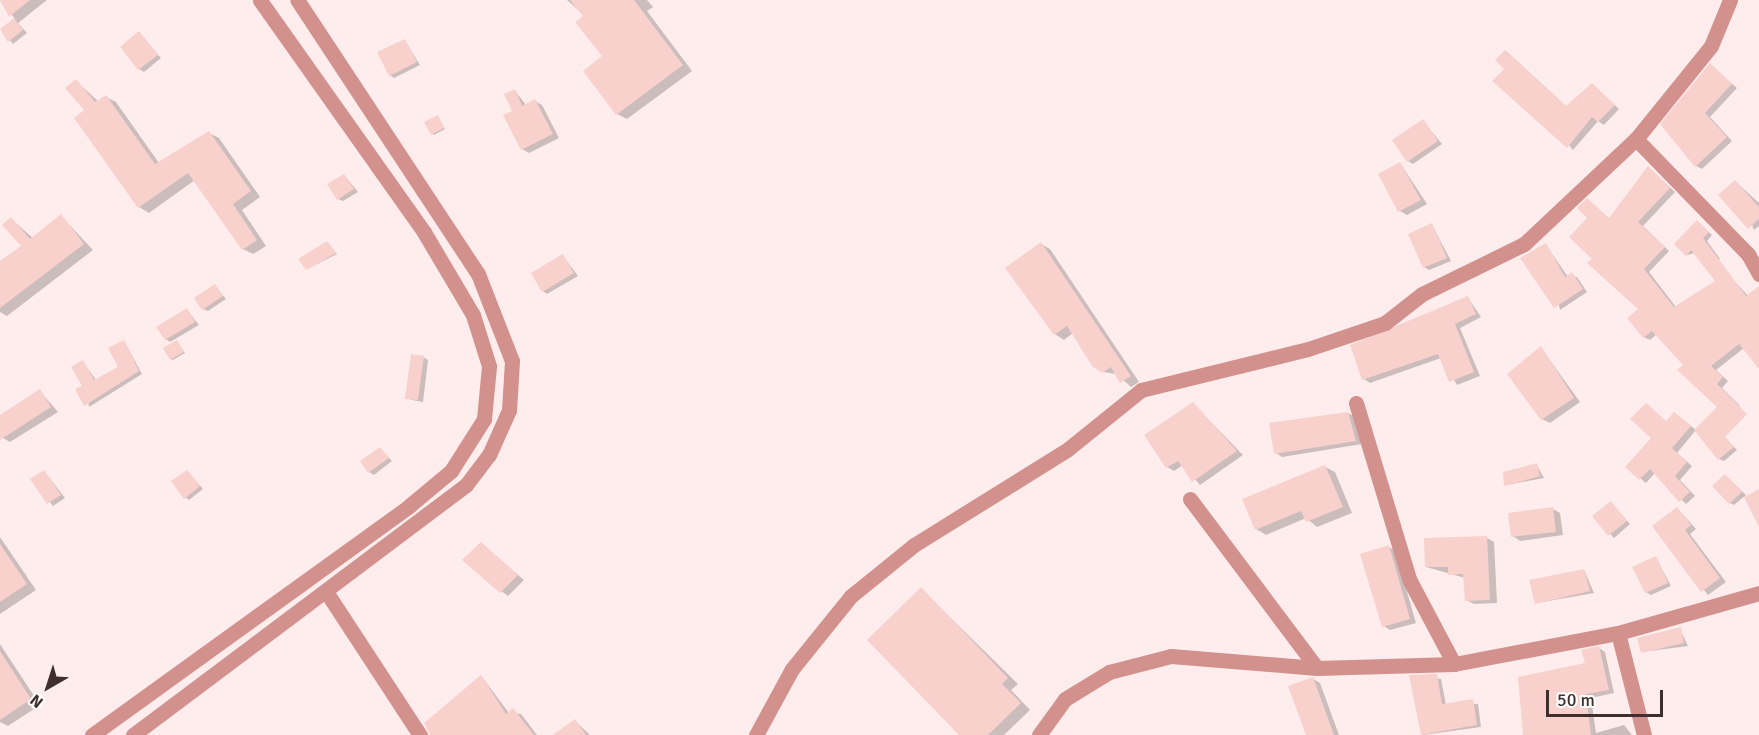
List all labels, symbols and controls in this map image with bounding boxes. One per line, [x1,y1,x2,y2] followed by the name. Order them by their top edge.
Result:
[18,657,78,717] north arrow
[1549,678,1666,716] scale bar
[1557,689,1595,711] text: 50 m
[26,690,47,712] text: N

